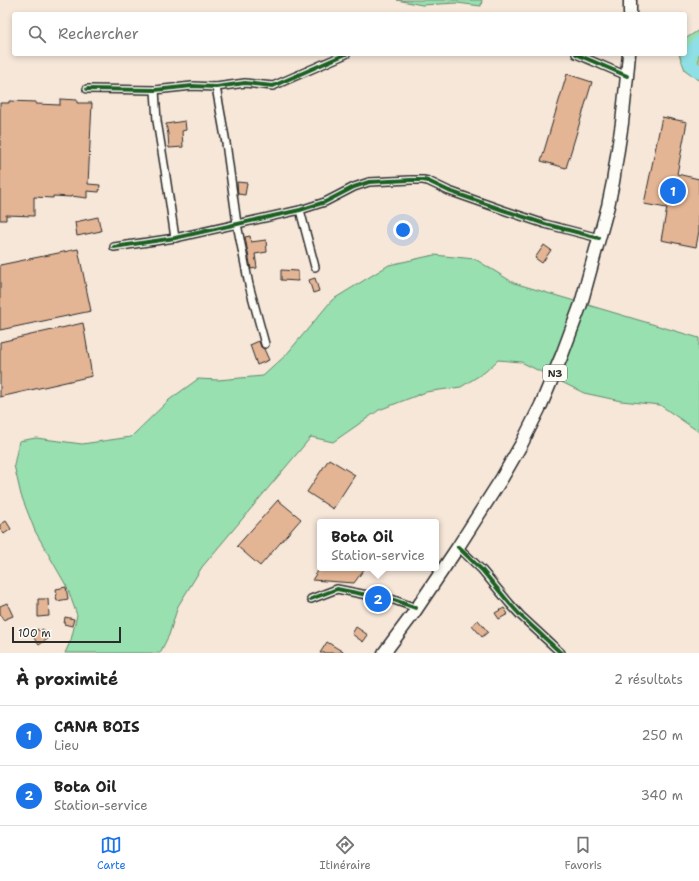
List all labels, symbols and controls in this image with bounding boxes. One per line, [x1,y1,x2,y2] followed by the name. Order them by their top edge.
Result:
[12,12,687,56] search box
[26,23,48,45] icon: search
[58,24,139,44] text: Rechercher
[660,176,686,206] pin: 1
[393,220,413,240] your location
[543,365,567,381] road number: N3
[317,519,439,571] popup
[331,527,394,547] text: Bota Oil
[331,547,425,564] text: Station-service
[365,584,391,614] pin: 2
[12,625,121,644] scale bar
[18,626,51,641] text: 100 m
[16,668,118,690] text: À proximité
[614,671,683,688] text: 2 résultats
[54,717,140,737] text: CANA BOIS
[26,727,32,744] text: 1
[642,727,683,744] text: 250 m
[54,737,79,754] text: Lieu
[54,777,116,797] text: Bota Oil
[24,787,34,804] text: 2
[641,787,683,804] text: 340 m
[54,797,148,814] text: Station-service
[97,834,126,873] tab: Carte
[320,834,371,873] tab: Itinéraire
[565,834,602,873] tab: Favoris

